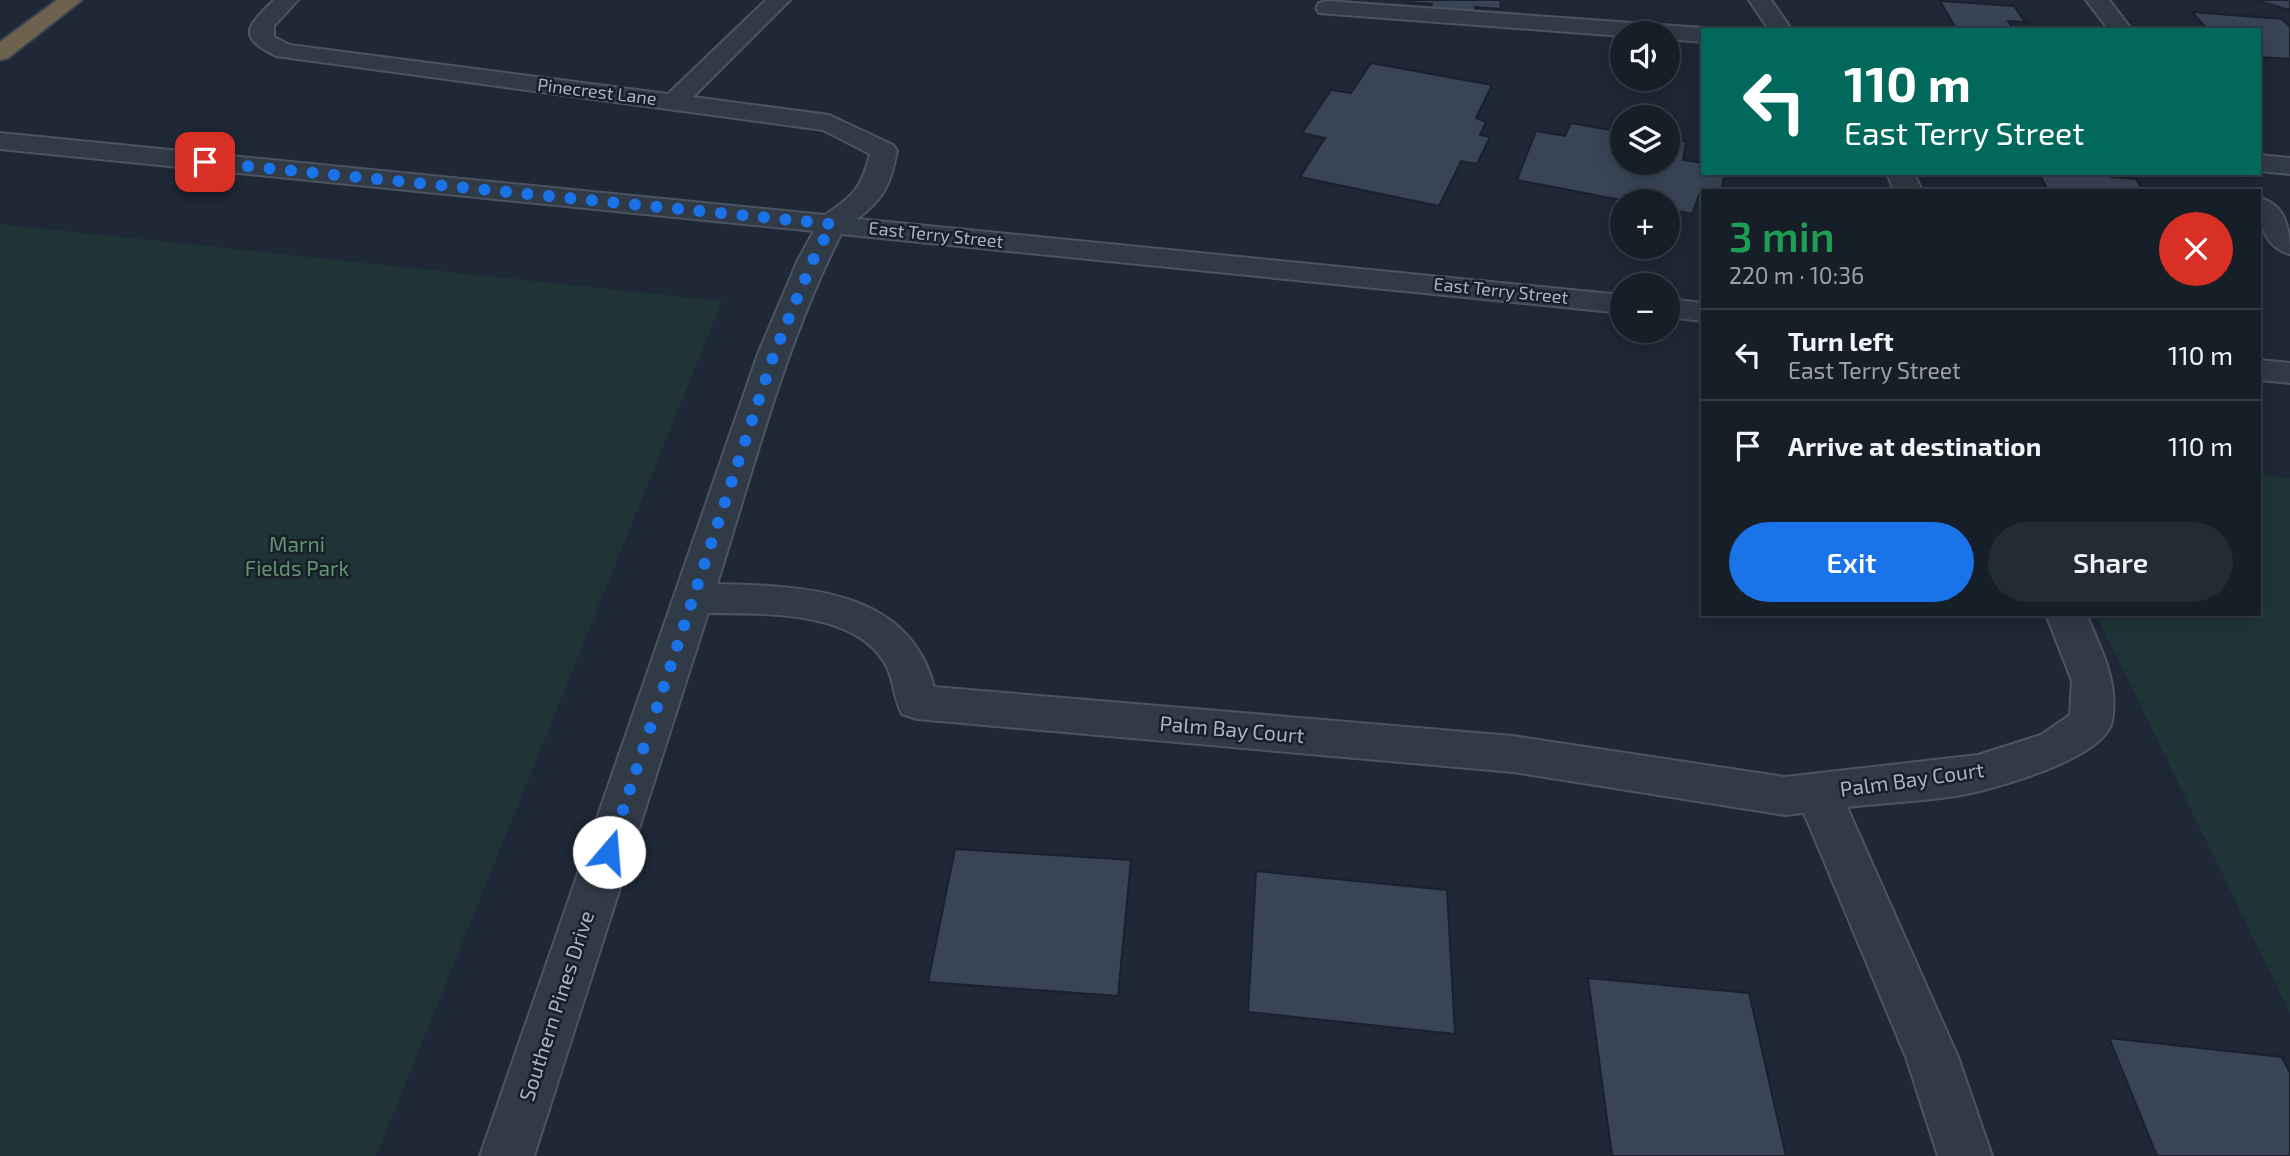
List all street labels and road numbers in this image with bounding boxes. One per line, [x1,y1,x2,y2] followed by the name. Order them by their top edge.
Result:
[536,73,658,109] street label: Pinecrest Lane
[868,216,1005,252] street label: East Terry Street
[1433,272,1570,308] street label: East Terry Street
[1159,710,1306,747] street label: Palm Bay Court
[1838,756,1985,801] street label: Palm Bay Court
[513,907,598,1104] street label: Southern Pines Drive

